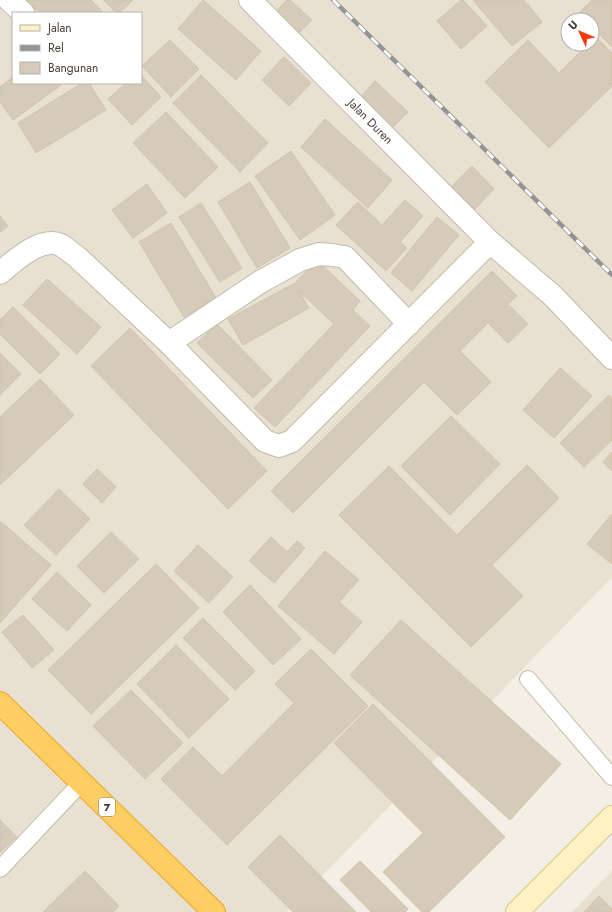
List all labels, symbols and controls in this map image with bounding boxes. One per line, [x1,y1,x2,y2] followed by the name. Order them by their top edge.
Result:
[12,12,142,84] legend
[560,12,600,52] north arrow
[564,17,581,33] text: U
[46,19,71,37] text: Jalan
[48,39,64,57] text: Rel
[48,59,98,77] text: Bangunan
[342,93,397,148] street label: Jalan Duren
[99,798,115,816] road number: 7

